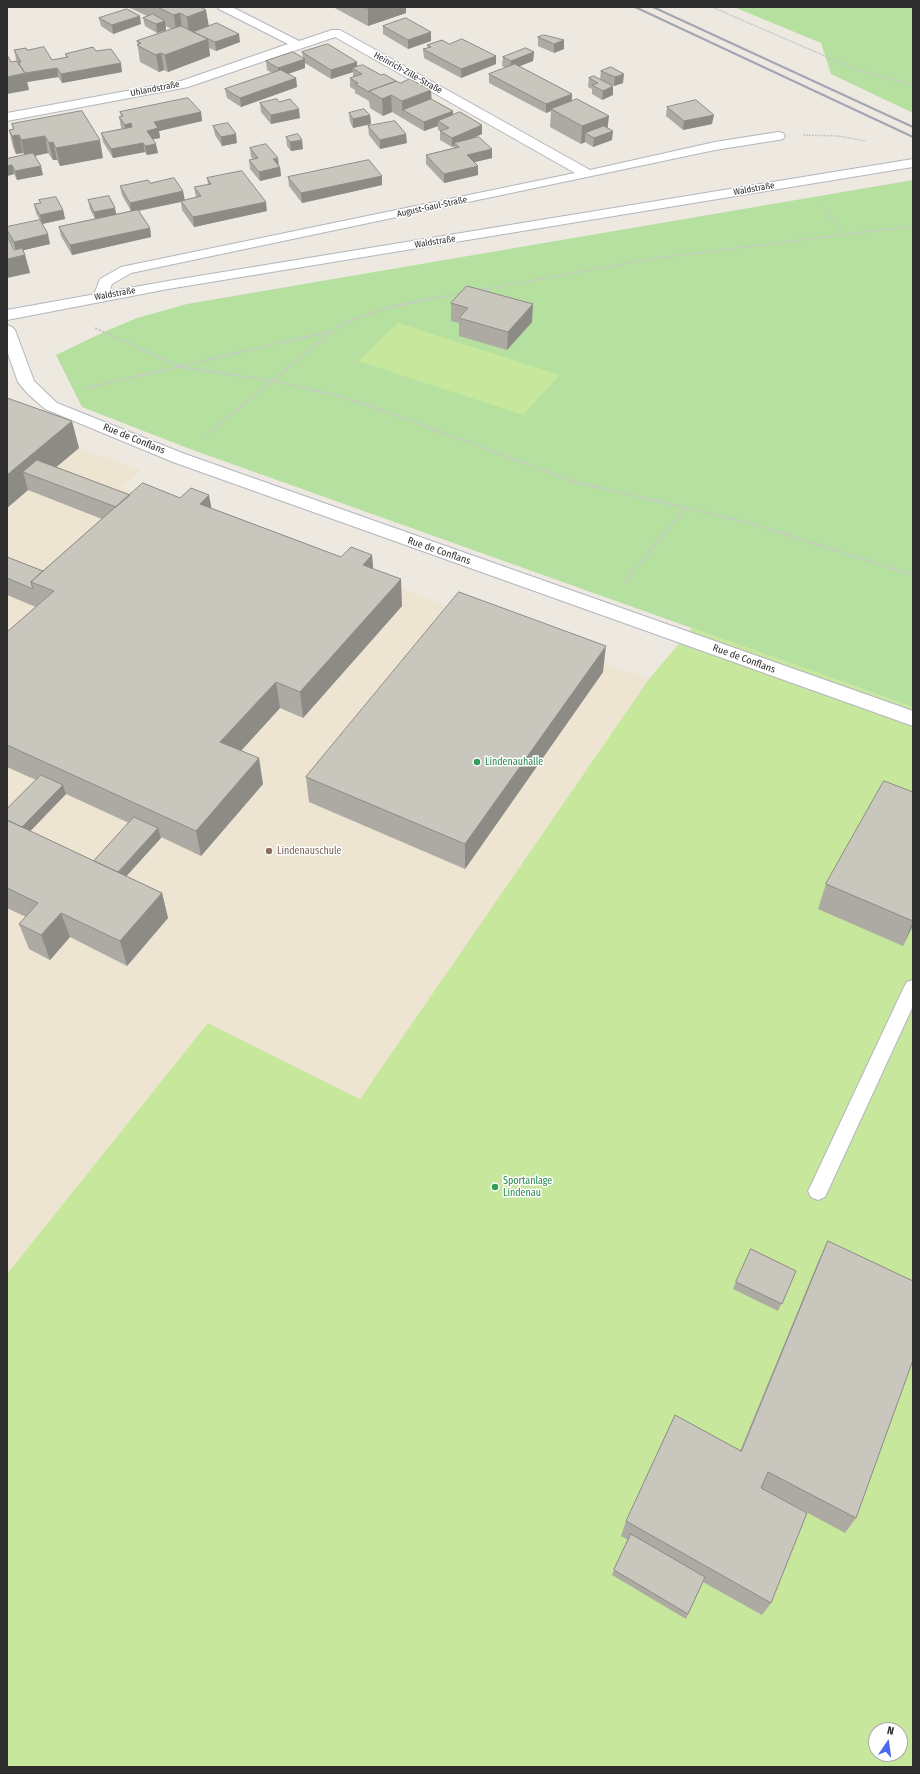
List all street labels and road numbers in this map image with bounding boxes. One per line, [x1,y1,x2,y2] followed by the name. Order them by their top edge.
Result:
[372,50,444,96] street label: Heinrich-Zille-Straße
[130,79,180,99] street label: Uhlandstraße
[733,180,775,198] street label: Waldstraße
[396,194,468,220] street label: August-Gaul-Straße
[414,233,456,251] street label: Waldstraße
[94,285,136,303] street label: Waldstraße
[101,421,167,457] street label: Rue de Conflans
[406,535,472,567] street label: Rue de Conflans
[711,642,777,676] street label: Rue de Conflans

